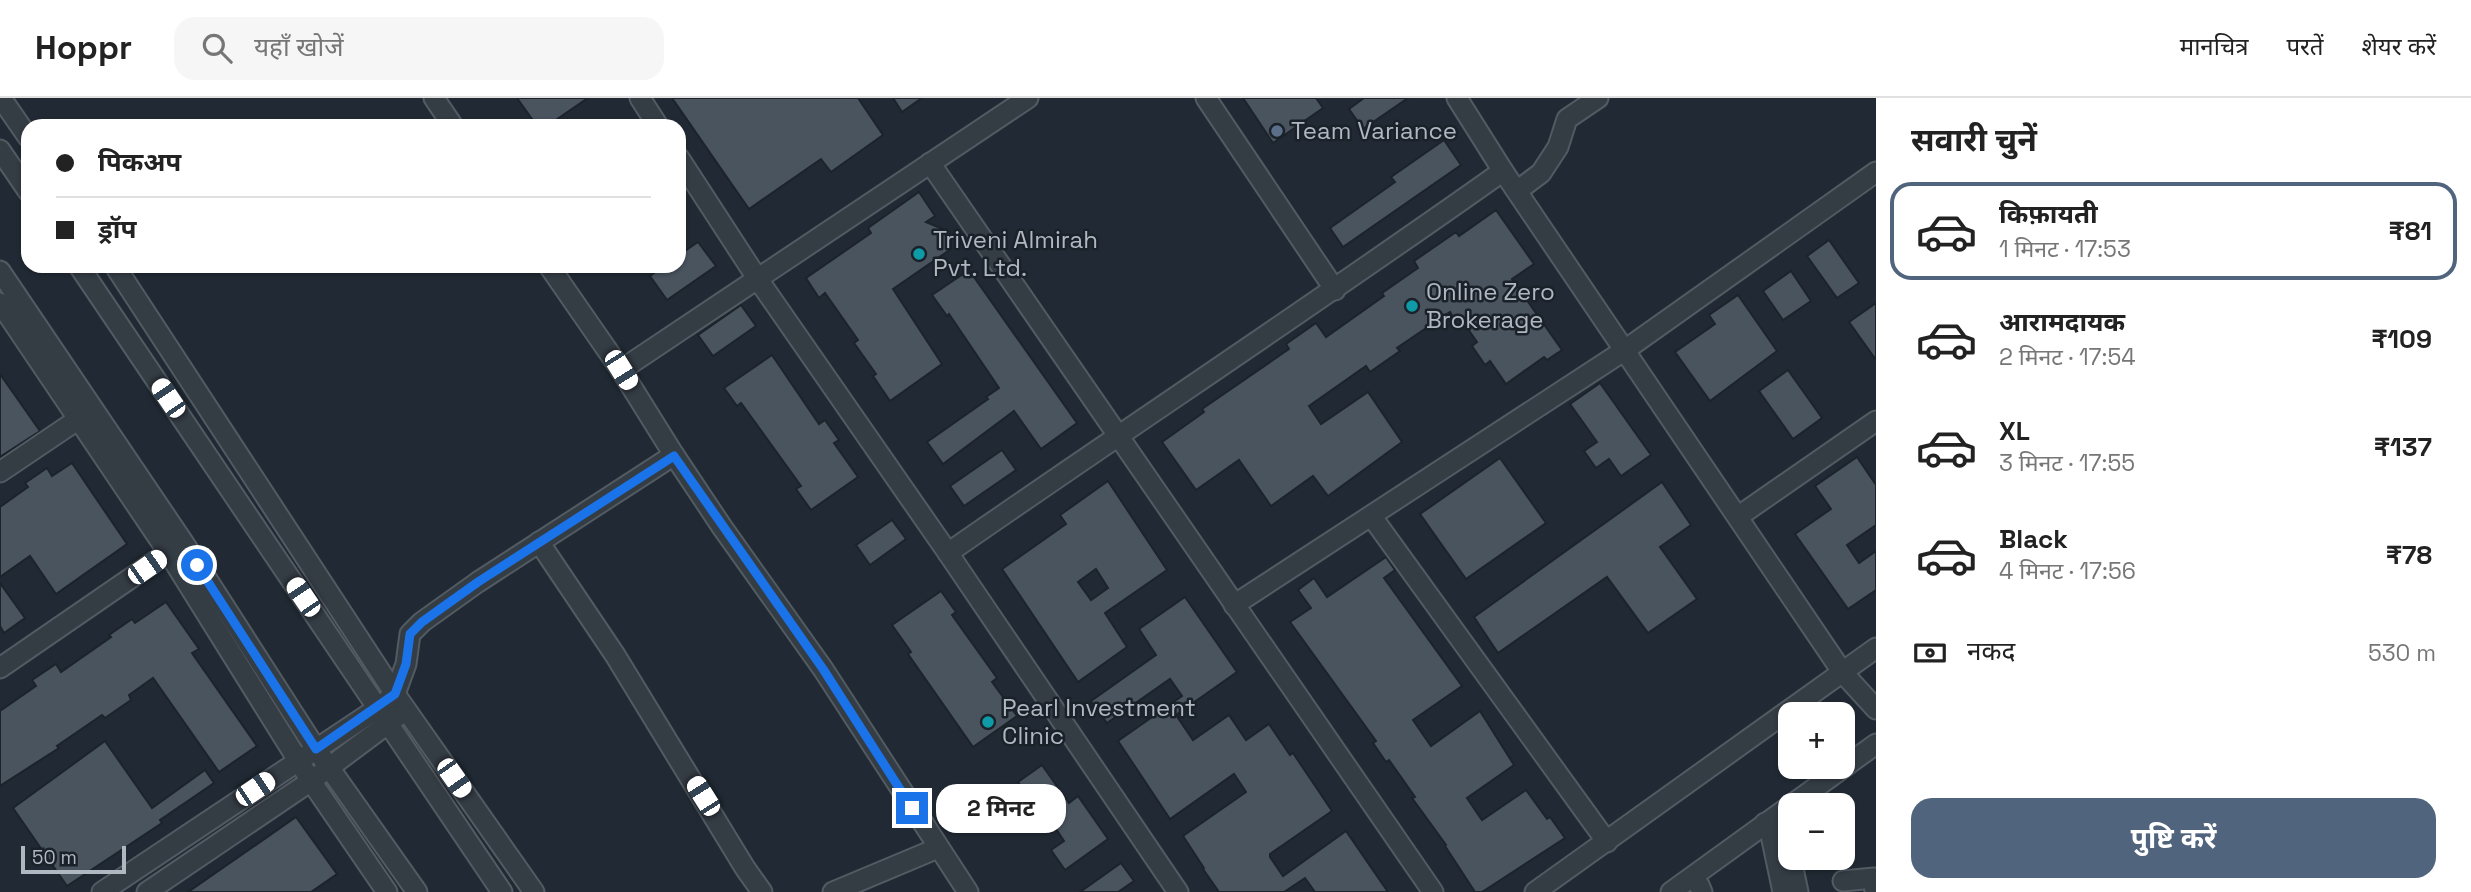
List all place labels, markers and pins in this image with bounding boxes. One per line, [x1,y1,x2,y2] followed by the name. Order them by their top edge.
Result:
[1291,115,1457,146] place label: Team Variance
[1269,123,1285,139] marker: Team Variance
[933,224,1098,283] place label: Triveni Almirah Pvt. Ltd.
[911,246,927,262] marker: Triveni Almirah Pvt. Ltd.
[1426,276,1555,335] place label: Online Zero Brokerage
[1404,298,1420,314] marker: Online Zero Brokerage
[1002,692,1196,751] place label: Pearl Investment Clinic
[980,714,996,730] marker: Pearl Investment Clinic

